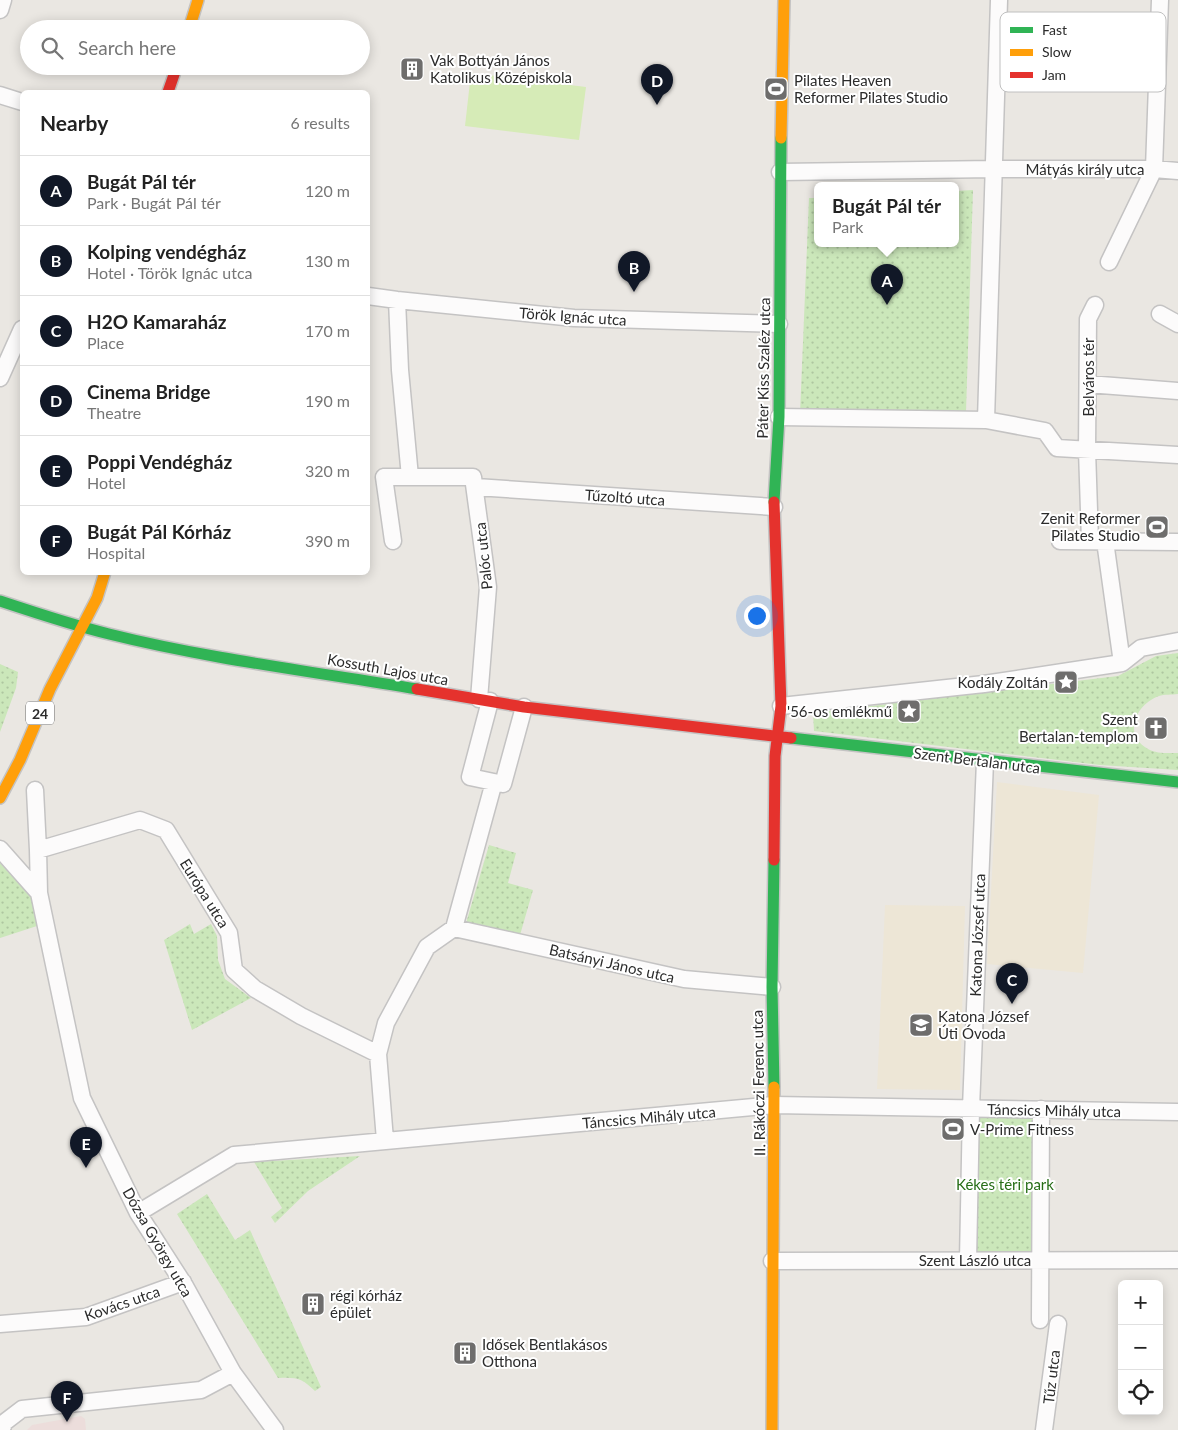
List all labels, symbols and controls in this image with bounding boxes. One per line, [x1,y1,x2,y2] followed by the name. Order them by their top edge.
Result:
[1000,12,1166,92] legend
[20,20,370,75] search box
[1042,21,1067,38] text: Fast
[38,34,66,62] icon: search
[78,36,176,59] text: Search here
[1042,43,1072,60] text: Slow
[430,51,572,86] place label: Vak Bottyán János Katolikus Középiskola
[399,56,425,82] building icon: Vak Bottyán János Katolikus Középiskola
[641,64,673,105] pin: D
[1042,66,1066,83] text: Jam
[794,71,948,106] place label: Pilates Heaven Reformer Pilates Studio
[763,76,789,102] sports icon: Pilates Heaven Reformer Pilates Studio
[40,110,108,135] text: Nearby
[290,113,350,132] text: 6 results
[1026,160,1144,178] street label: Mátyás király utca
[87,170,196,193] text: Bugát Pál tér
[50,181,62,200] text: A
[305,181,350,200] text: 120 m
[814,182,959,247] popup
[87,193,221,212] text: Park · Bugát Pál tér
[832,194,941,217] text: Bugát Pál tér
[832,217,863,236] text: Park
[87,240,246,263] text: Kolping vendégház
[51,251,61,270] text: B
[305,251,350,270] text: 130 m
[618,251,650,292] pin: B
[87,263,253,282] text: Hotel · Török Ignác utca
[871,264,903,305] pin: A
[753,297,773,439] street label: Páter Kiss Szaléz utca
[519,303,627,329] street label: Török Ignác utca
[87,310,227,333] text: H2O Kamaraház
[51,321,61,340] text: C
[305,321,350,340] text: 170 m
[87,333,124,352] text: Place
[1079,337,1097,416] street label: Belváros tér
[87,380,210,403] text: Cinema Bridge
[50,391,62,410] text: D
[305,391,350,410] text: 190 m
[87,403,141,422] text: Theatre
[87,450,232,473] text: Poppi Vendégház
[51,461,61,480] text: E
[305,461,350,480] text: 320 m
[87,473,126,492] text: Hotel
[584,485,666,509] street label: Tűzoltó utca
[1041,509,1141,544] place label: Zenit Reformer Pilates Studio
[1144,514,1170,540] sports icon: Zenit Reformer Pilates Studio
[87,520,231,543] text: Bugát Pál Kórház
[471,521,495,591] street label: Palóc utca
[51,531,61,550] text: F
[305,531,350,550] text: 390 m
[87,543,145,562] text: Hospital
[744,603,770,629] your location
[326,649,450,689] street label: Kossuth Lajos utca
[1053,669,1079,695] place icon: Kodály Zoltán
[958,673,1048,691] place label: Kodály Zoltán
[896,698,922,724] place icon: '56-os emlékmű
[26,701,54,724] road number: 24
[787,702,892,720] place label: '56-os emlékmű
[1019,710,1139,745] place label: Szent Bertalan-templom
[1143,715,1169,741] church icon: Szent Bertalan-templom
[913,743,1041,777] street label: Szent Bertalan utca
[177,855,233,931] street label: Európa utca
[966,873,988,997] street label: Katona József utca
[548,940,676,986] street label: Batsányi János utca
[996,963,1028,1004] pin: C
[938,1007,1030,1042] place label: Katona József Úti Óvoda
[748,1010,768,1156] street label: II. Rákóczi Ferenc utca
[908,1012,934,1038] school or university icon: Katona József Úti Óvoda
[987,1100,1121,1120] street label: Táncsics Mihály utca
[581,1102,717,1132] street label: Táncsics Mihály utca
[940,1116,966,1142] sports icon: V-Prime Fitness
[970,1120,1074,1138] place label: V-Prime Fitness
[70,1127,102,1168] pin: E
[956,1175,1054,1193] park label: Kékes téri park
[119,1184,197,1300] street label: Dózsa György utca
[919,1251,1031,1269] street label: Szent László utca
[1118,1280,1163,1415] map controls
[1118,1280,1163,1325] button: +
[82,1282,162,1324] street label: Kovács utca
[330,1286,402,1321] place label: régi kórház épület
[300,1291,326,1317] building icon: régi kórház épület
[1118,1325,1163,1370] button: −
[482,1335,607,1370] place label: Idősek Bentlakásos Otthona
[452,1340,478,1366] building icon: Idősek Bentlakásos Otthona
[1039,1349,1063,1405] street label: Tűz utca
[1118,1370,1163,1415] button: locate
[51,1381,83,1422] pin: F

